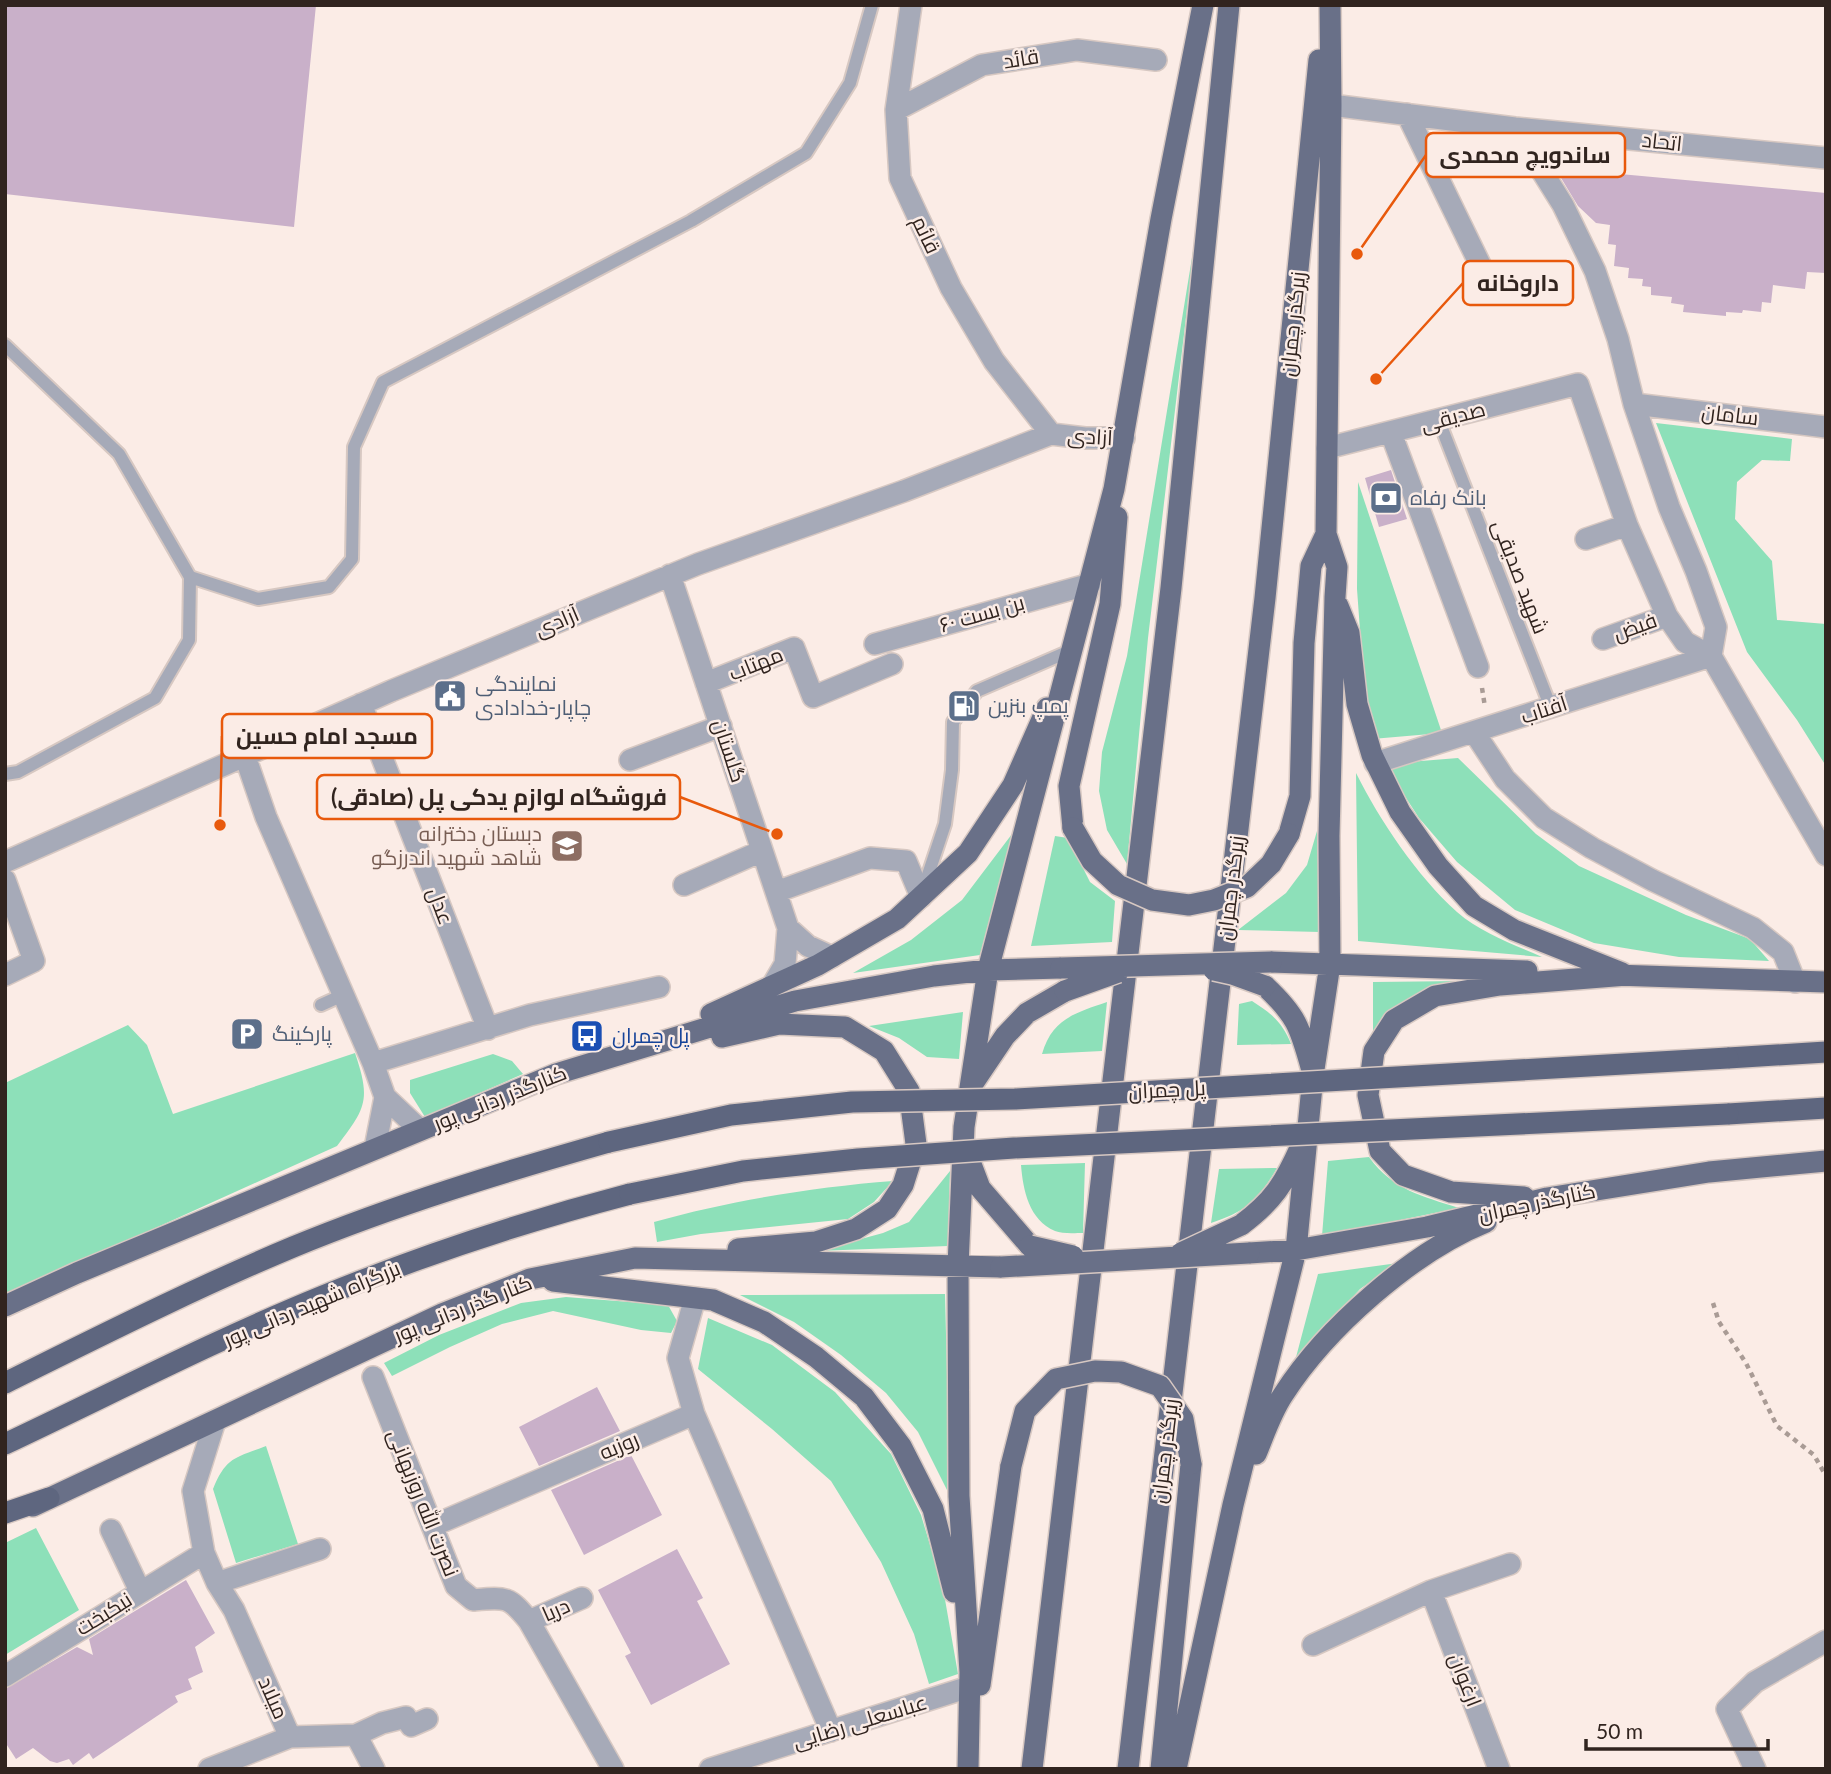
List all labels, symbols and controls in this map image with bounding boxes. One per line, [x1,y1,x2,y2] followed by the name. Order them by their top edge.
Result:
[1001,42,1040,73] street label: قائد
[1641,126,1683,155] street label: اتحاد
[1426,133,1625,177] callout: ساندویچ محمدی
[1439,140,1611,171] text: ساندویچ محمدی
[905,212,947,258] street label: قائم
[1463,261,1573,305] callout: داروخانه
[1477,268,1559,297] text: داروخانه
[1274,270,1312,378] street label: زیرگذر چمران
[1417,395,1488,438] street label: صدیقی
[1700,398,1760,431] street label: سامان
[1066,422,1114,451] street label: آزادی
[1367,479,1405,517] bank icon: بانک رفاه
[1410,484,1487,510] place label: بانک رفاه
[1486,516,1555,638] street label: شهید صدیقی
[936,589,1027,639] street label: بن بست ۶۰
[530,600,583,643] street label: آزادی
[1609,606,1660,647] street label: فیض
[725,640,787,687] street label: مهتاب
[475,670,591,722] place label: نمایندگی چاپار-خدادادی
[431,677,469,715] public building icon: نمایندگی چاپار-خدادادی
[945,687,983,725] fuel station icon: پمپ بنزین
[1517,689,1570,728] street label: آفتاب
[988,692,1069,720] place label: پمپ بنزین
[222,714,432,758] callout: مسجد امام حسین
[707,716,752,786] street label: گلستان
[236,721,418,752] text: مسجد امام حسین
[317,775,680,819] callout: فروشگاه لوازم یدکی پل (صادقی)
[331,782,667,813] text: فروشگاه لوازم یدکی پل (صادقی)
[371,820,542,871] place label: دبستان دخترانه شاهد شهید اندرزگو
[548,827,586,865] school or university icon: دبستان دخترانه شاهد شهید اندرزگو
[1211,834,1251,942] street label: زیرگذر چمران
[421,883,460,928] street label: عدل
[228,1015,266,1053] parking icon: پارکینگ
[568,1017,606,1055] bus stop icon: پل چمران
[272,1020,332,1048] place label: پارکینگ
[612,1022,690,1050] place label: پل چمران
[428,1059,571,1138] street label: کنارگذر ردانی پور
[1128,1074,1207,1106] street label: پل چمران
[1476,1177,1598,1229] street label: کنارگذر چمران
[218,1254,405,1354] street label: بزرگراه شهید ردانی پور
[389,1269,536,1350] street label: کنار گذر ردانی پور
[1145,1397,1185,1505] street label: زیرگذر چمران
[382,1425,465,1580] street label: نصرت الله روزبهانی
[595,1425,642,1465] street label: روزبه
[70,1586,136,1640] street label: نیکبخت
[538,1592,573,1627] street label: دریا
[1443,1649,1488,1711] street label: ارغوان
[254,1672,295,1723] street label: میلاد
[789,1688,930,1755] street label: عباسعلی رضایی
[1586,1708,1768,1752] scale bar
[1596,1718,1643,1743] text: 50 m

